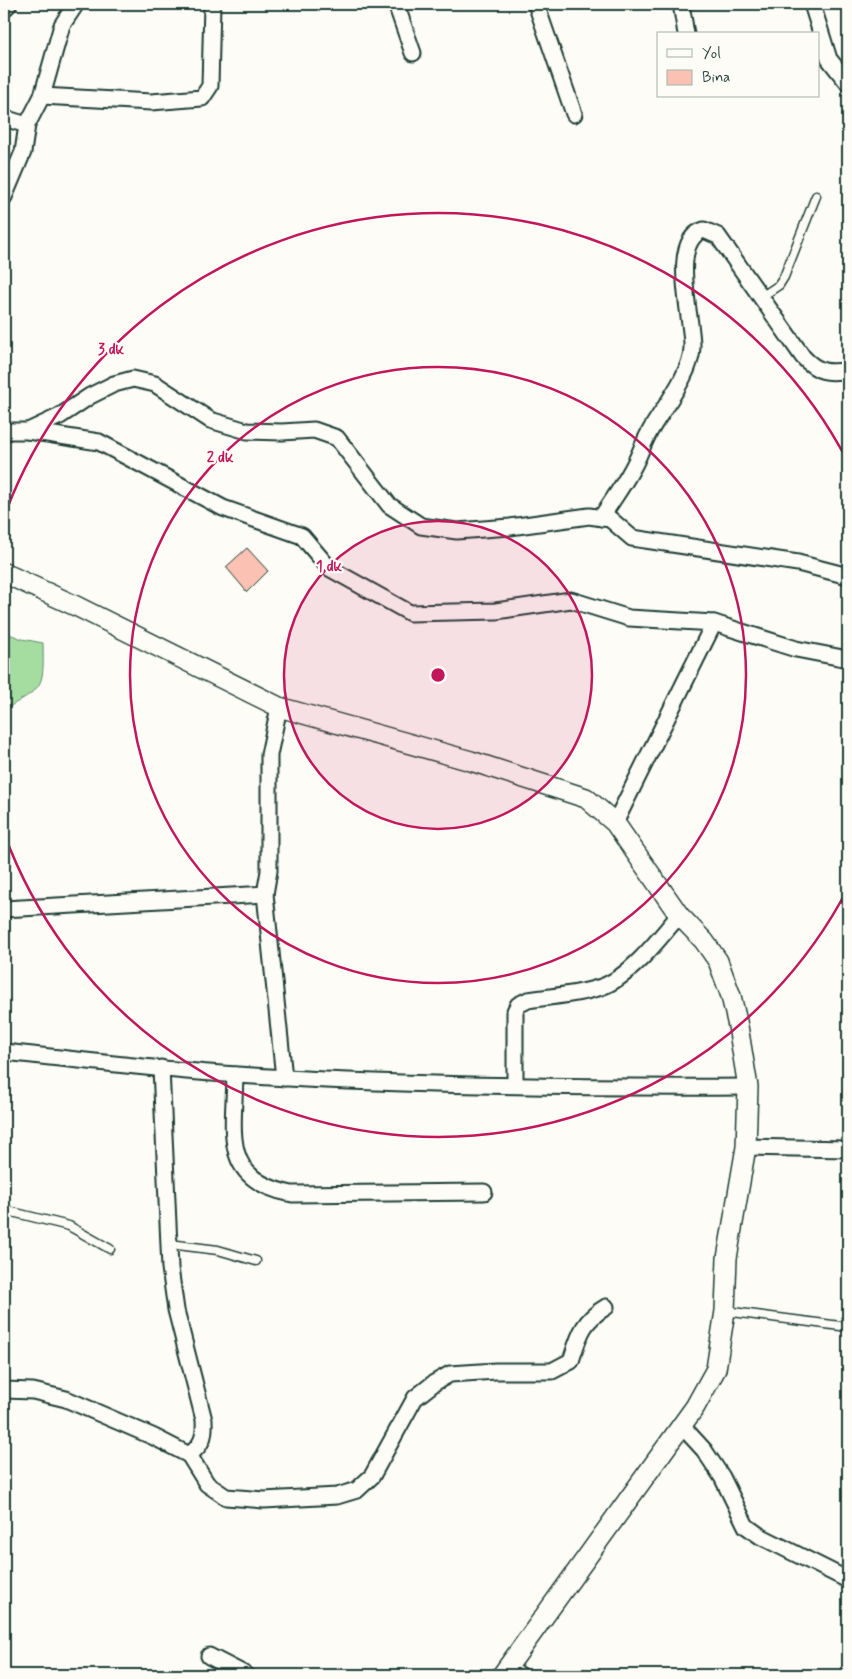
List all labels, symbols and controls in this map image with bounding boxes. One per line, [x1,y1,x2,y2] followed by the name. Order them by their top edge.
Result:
[657,32,820,98] legend
[702,44,721,64] text: Yol
[702,68,730,88] text: Bina
[98,340,125,360] text: 3 dk
[207,448,234,468] text: 2 dk
[316,557,343,577] text: 1 dk
[429,666,447,684] centre of rings

